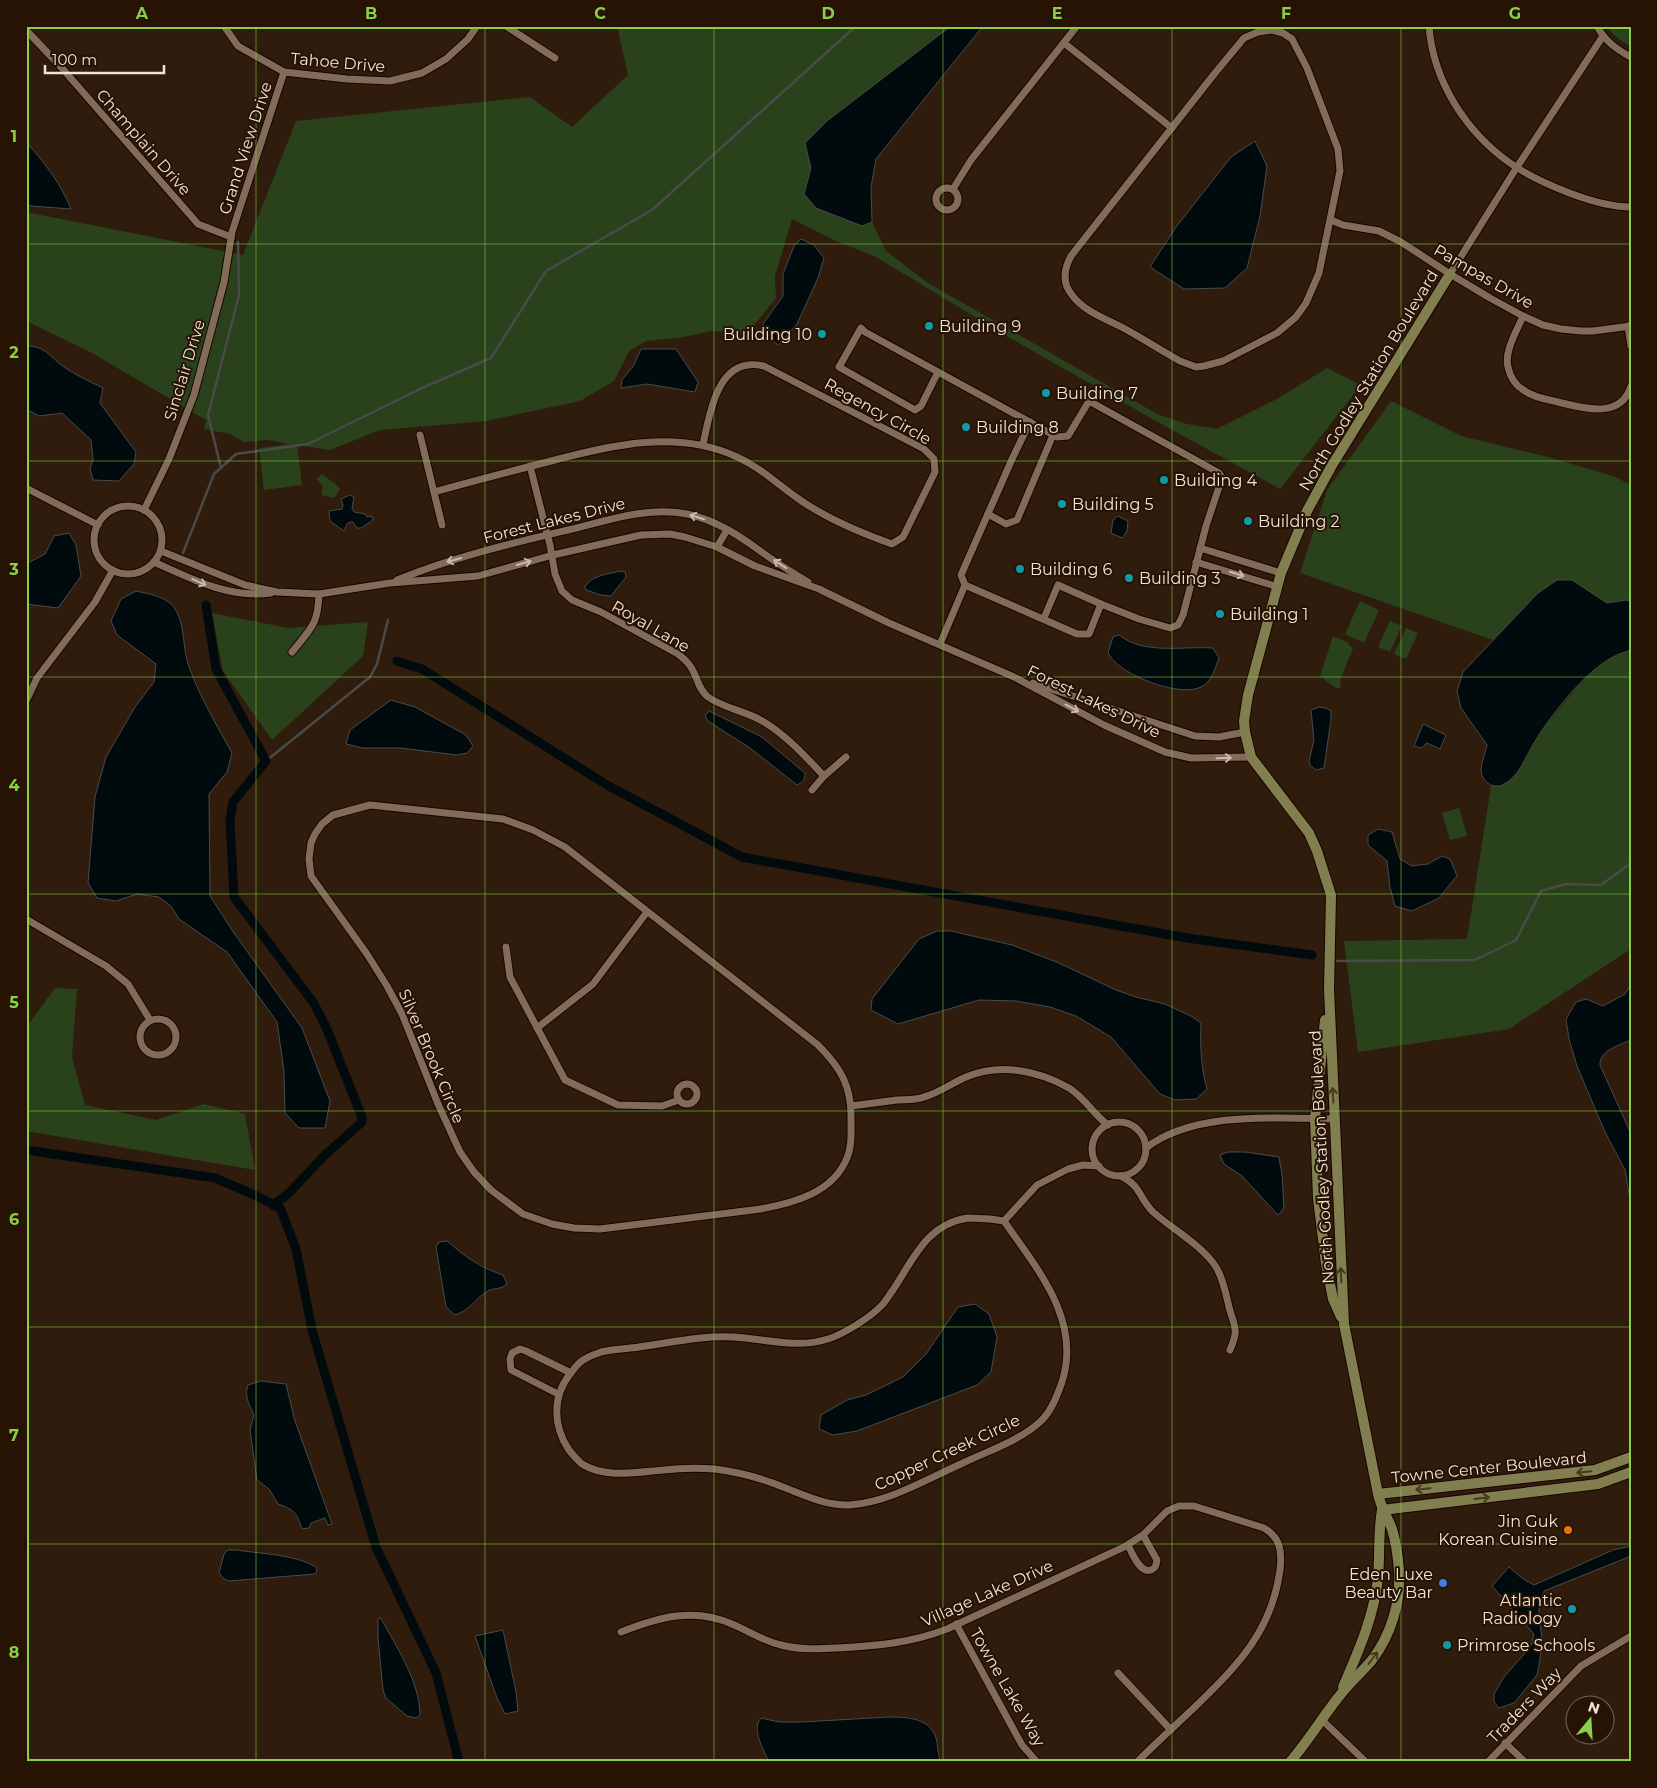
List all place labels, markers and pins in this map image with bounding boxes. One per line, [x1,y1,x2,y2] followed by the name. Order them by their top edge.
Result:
[939,317,1021,336] place label: Building 9
[923,320,935,332] marker: Building 9
[723,325,812,344] place label: Building 10
[816,328,828,340] marker: Building 10
[1056,384,1138,403] place label: Building 7
[1040,387,1052,399] marker: Building 7
[976,418,1059,437] place label: Building 8
[960,421,972,433] marker: Building 8
[1174,471,1258,490] place label: Building 4
[1158,474,1170,486] marker: Building 4
[1072,495,1154,514] place label: Building 5
[1056,498,1068,510] marker: Building 5
[1258,512,1340,531] place label: Building 2
[1242,515,1254,527] marker: Building 2
[1030,560,1113,579] place label: Building 6
[1014,563,1026,575] marker: Building 6
[1139,569,1221,588] place label: Building 3
[1123,572,1135,584] marker: Building 3
[1230,605,1308,624] place label: Building 1
[1214,608,1226,620] marker: Building 1
[1438,1512,1558,1549] place label: Jin Guk Korean Cuisine
[1562,1524,1574,1536] marker: Jin Guk Korean Cuisine
[1345,1565,1433,1602] place label: Eden Luxe Beauty Bar
[1437,1577,1449,1589] marker: Eden Luxe Beauty Bar
[1482,1591,1562,1628] place label: Atlantic Radiology
[1566,1603,1578,1615] marker: Atlantic Radiology
[1457,1636,1596,1655] place label: Primrose Schools
[1441,1639,1453,1651] marker: Primrose Schools

